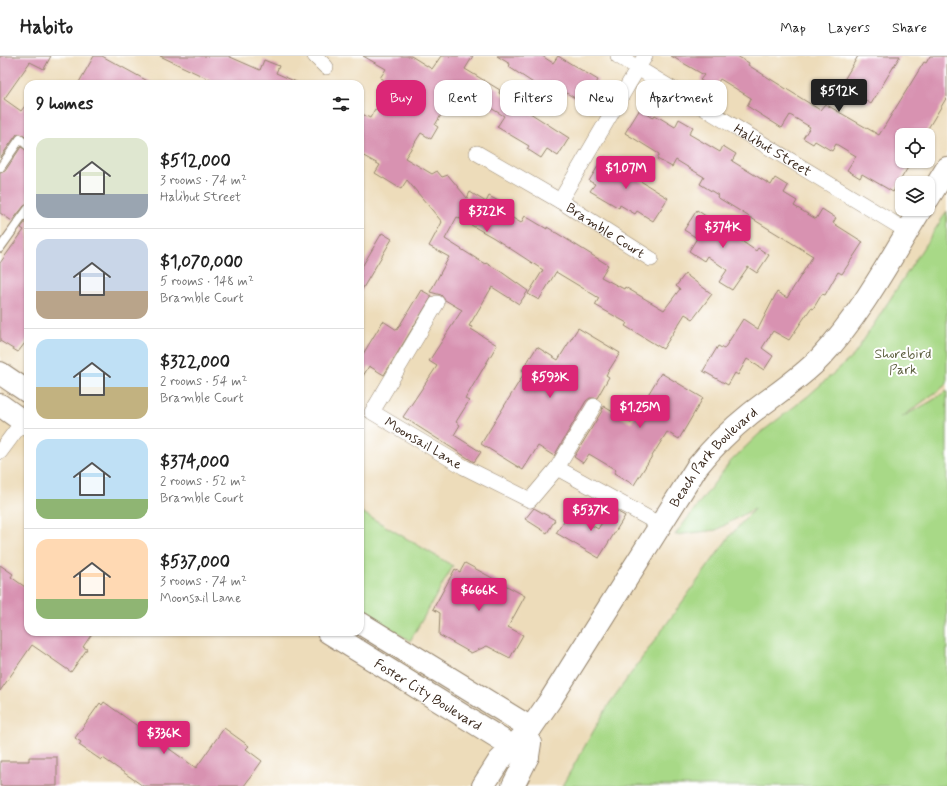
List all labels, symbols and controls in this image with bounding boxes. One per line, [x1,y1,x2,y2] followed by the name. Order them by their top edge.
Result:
[20,15,73,40] text: Habito
[780,19,806,37] text: Map
[828,19,870,37] text: Layers
[892,19,927,37] text: Share
[811,79,867,113] pin: $512K
[376,80,426,116] chip: Buy
[434,80,492,116] chip: Rent
[500,80,567,116] chip: Filters
[575,80,628,116] chip: New
[636,80,727,116] chip: Apartment
[820,83,858,100] text: $512K
[36,93,93,115] text: 9 homes
[330,93,352,115] icon: filters
[730,120,815,181] street label: Halibut Street
[895,128,935,216] map controls
[895,128,935,168] button: locate
[160,150,231,172] text: $512,000
[68,154,116,202] icon: home
[593,156,659,190] pin: $1.07M
[605,160,647,177] text: $1.07M
[160,172,247,189] text: 3 rooms · 74 m²
[895,176,935,216] button: layers
[160,189,241,206] text: Halibut Street
[459,199,515,233] pin: $322K
[562,199,648,263] street label: Bramble Court
[468,203,506,220] text: $322K
[695,215,751,249] pin: $374K
[705,219,741,236] text: $374K
[160,251,243,273] text: $1,070,000
[68,255,116,303] icon: home
[160,273,254,290] text: 5 rooms · 148 m²
[160,290,244,307] text: Bramble Court
[875,345,931,379] park label: Shorebird Park
[160,351,230,373] text: $322,000
[68,355,116,403] icon: home
[522,365,578,399] pin: $593K
[531,369,569,386] text: $593K
[160,373,247,390] text: 2 rooms · 54 m²
[160,390,244,407] text: Bramble Court
[607,395,673,429] pin: $1.25M
[620,399,660,416] text: $1.25M
[666,404,761,511] street label: Beach Park Boulevard
[381,413,466,474] street label: Moonsail Lane
[160,451,229,473] text: $374,000
[68,455,116,503] icon: home
[160,473,246,490] text: 2 rooms · 52 m²
[160,490,244,507] text: Bramble Court
[563,498,619,532] pin: $537K
[572,502,610,519] text: $537K
[160,551,230,573] text: $537,000
[68,555,116,603] icon: home
[160,573,247,590] text: 3 rooms · 74 m²
[451,578,507,612] pin: $666K
[461,582,497,599] text: $666K
[160,590,241,607] text: Moonsail Lane
[371,655,485,735] street label: Foster City Boulevard
[136,721,192,755] pin: $336K
[147,725,181,742] text: $336K

